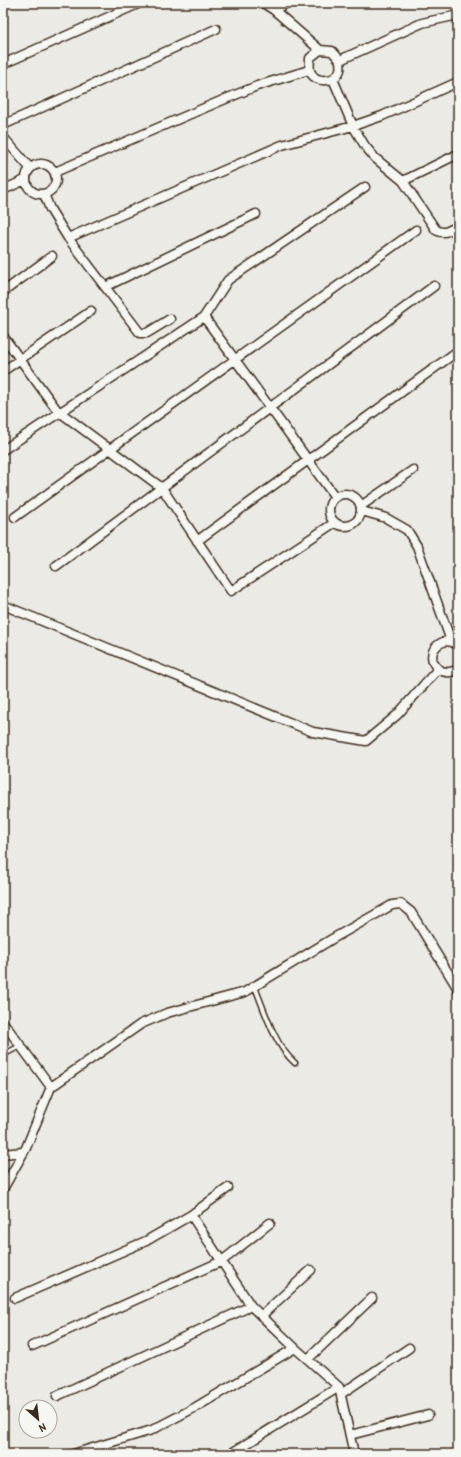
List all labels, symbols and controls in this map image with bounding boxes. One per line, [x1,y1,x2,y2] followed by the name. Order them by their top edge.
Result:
[18,1399,58,1439] north arrow
[37,1420,49,1435] text: N

